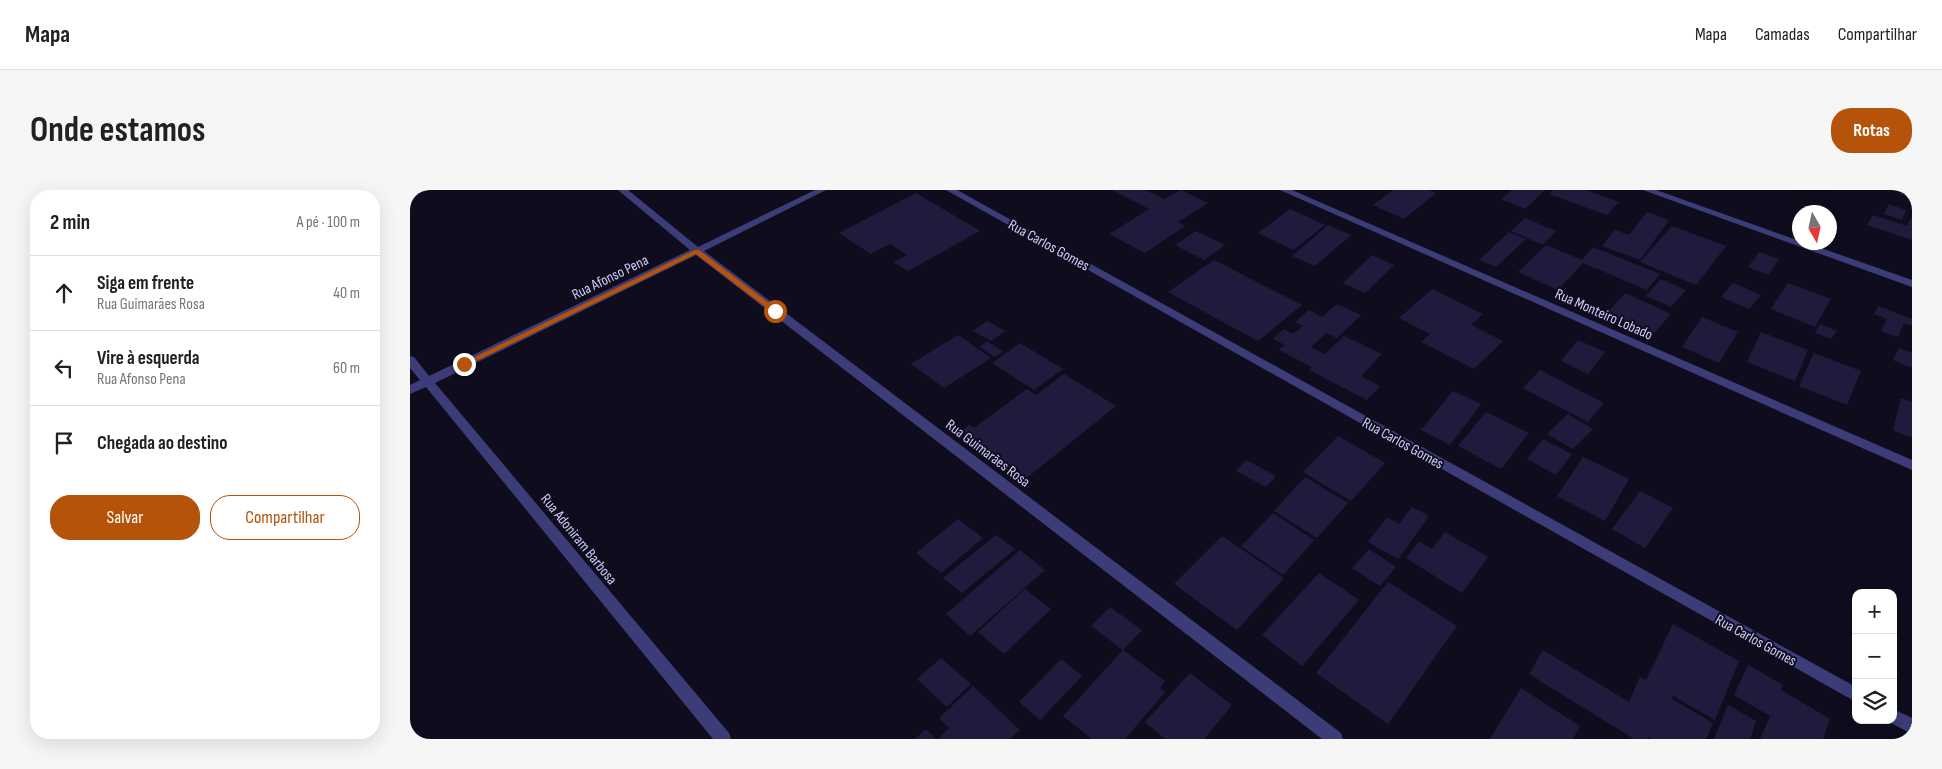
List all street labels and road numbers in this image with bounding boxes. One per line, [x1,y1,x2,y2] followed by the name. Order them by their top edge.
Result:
[1005,215,1093,276] street label: Rua Carlos Gomes
[569,251,652,304] street label: Rua Afonso Pena
[1552,284,1656,344] street label: Rua Monteiro Lobado
[1359,413,1447,474] street label: Rua Carlos Gomes
[942,415,1034,492] street label: Rua Guimarães Rosa
[536,490,621,589] street label: Rua Adoniram Barbosa
[1712,610,1800,671] street label: Rua Carlos Gomes

